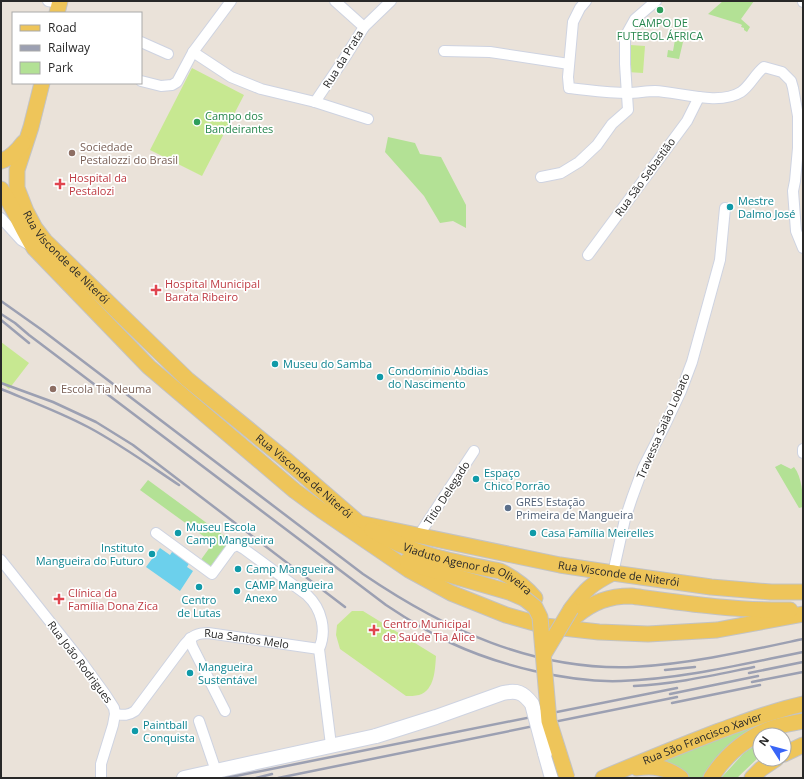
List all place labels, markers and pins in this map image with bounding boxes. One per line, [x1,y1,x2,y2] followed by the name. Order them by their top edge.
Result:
[655,5,665,15] marker: CAMPO DE FUTEBOL ÁFRICA
[617,15,703,43] place label: CAMPO DE FUTEBOL ÁFRICA
[205,108,273,136] place label: Campo dos Bandeirantes
[192,117,202,127] marker: Campo dos Bandeirantes
[80,139,178,167] place label: Sociedade Pestalozzi do Brasil
[67,148,77,158] marker: Sociedade Pestalozzi do Brasil
[69,170,127,198] place label: Hospital da Pestalozi
[54,178,66,190] marker: Hospital da Pestalozi
[738,193,796,221] place label: Mestre Dalmo José
[725,202,735,212] marker: Mestre Dalmo José
[165,276,260,304] place label: Hospital Municipal Barata Ribeiro
[150,284,162,296] marker: Hospital Municipal Barata Ribeiro
[283,356,372,371] place label: Museu do Samba
[270,359,280,369] marker: Museu do Samba
[388,363,488,391] place label: Condomínio Abdias do Nascimento
[375,372,385,382] marker: Condomínio Abdias do Nascimento
[61,381,151,396] place label: Escola Tia Neuma
[48,384,58,394] marker: Escola Tia Neuma
[484,465,551,493] place label: Espaço Chico Porrão
[471,474,481,484] marker: Espaço Chico Porrão
[516,494,633,522] place label: GRES Estação Primeira de Mangueira
[503,503,513,513] marker: GRES Estação Primeira de Mangueira
[186,519,274,547] place label: Museu Escola Camp Mangueira
[541,525,654,540] place label: Casa Família Meirelles
[173,528,183,538] marker: Museu Escola Camp Mangueira
[528,528,538,538] marker: Casa Família Meirelles
[36,540,144,568] place label: Instituto Mangueira do Futuro
[147,549,157,559] marker: Instituto Mangueira do Futuro
[246,561,334,576] place label: Camp Mangueira
[233,564,243,574] marker: Camp Mangueira
[245,577,333,605] place label: CAMP Mangueira Anexo
[194,582,204,592] marker: Centro de Lutas
[68,585,158,613] place label: Clínica da Família Dona Zica
[232,586,242,596] marker: CAMP Mangueira Anexo
[177,592,221,620] place label: Centro de Lutas
[53,593,65,605] marker: Clínica da Família Dona Zica
[383,616,475,644] place label: Centro Municipal de Saúde Tia Alice
[368,624,380,636] marker: Centro Municipal de Saúde Tia Alice
[198,659,257,687] place label: Mangueira Sustentável
[185,668,195,678] marker: Mangueira Sustentável
[143,717,195,745] place label: Paintball Conquista
[130,726,140,736] marker: Paintball Conquista

